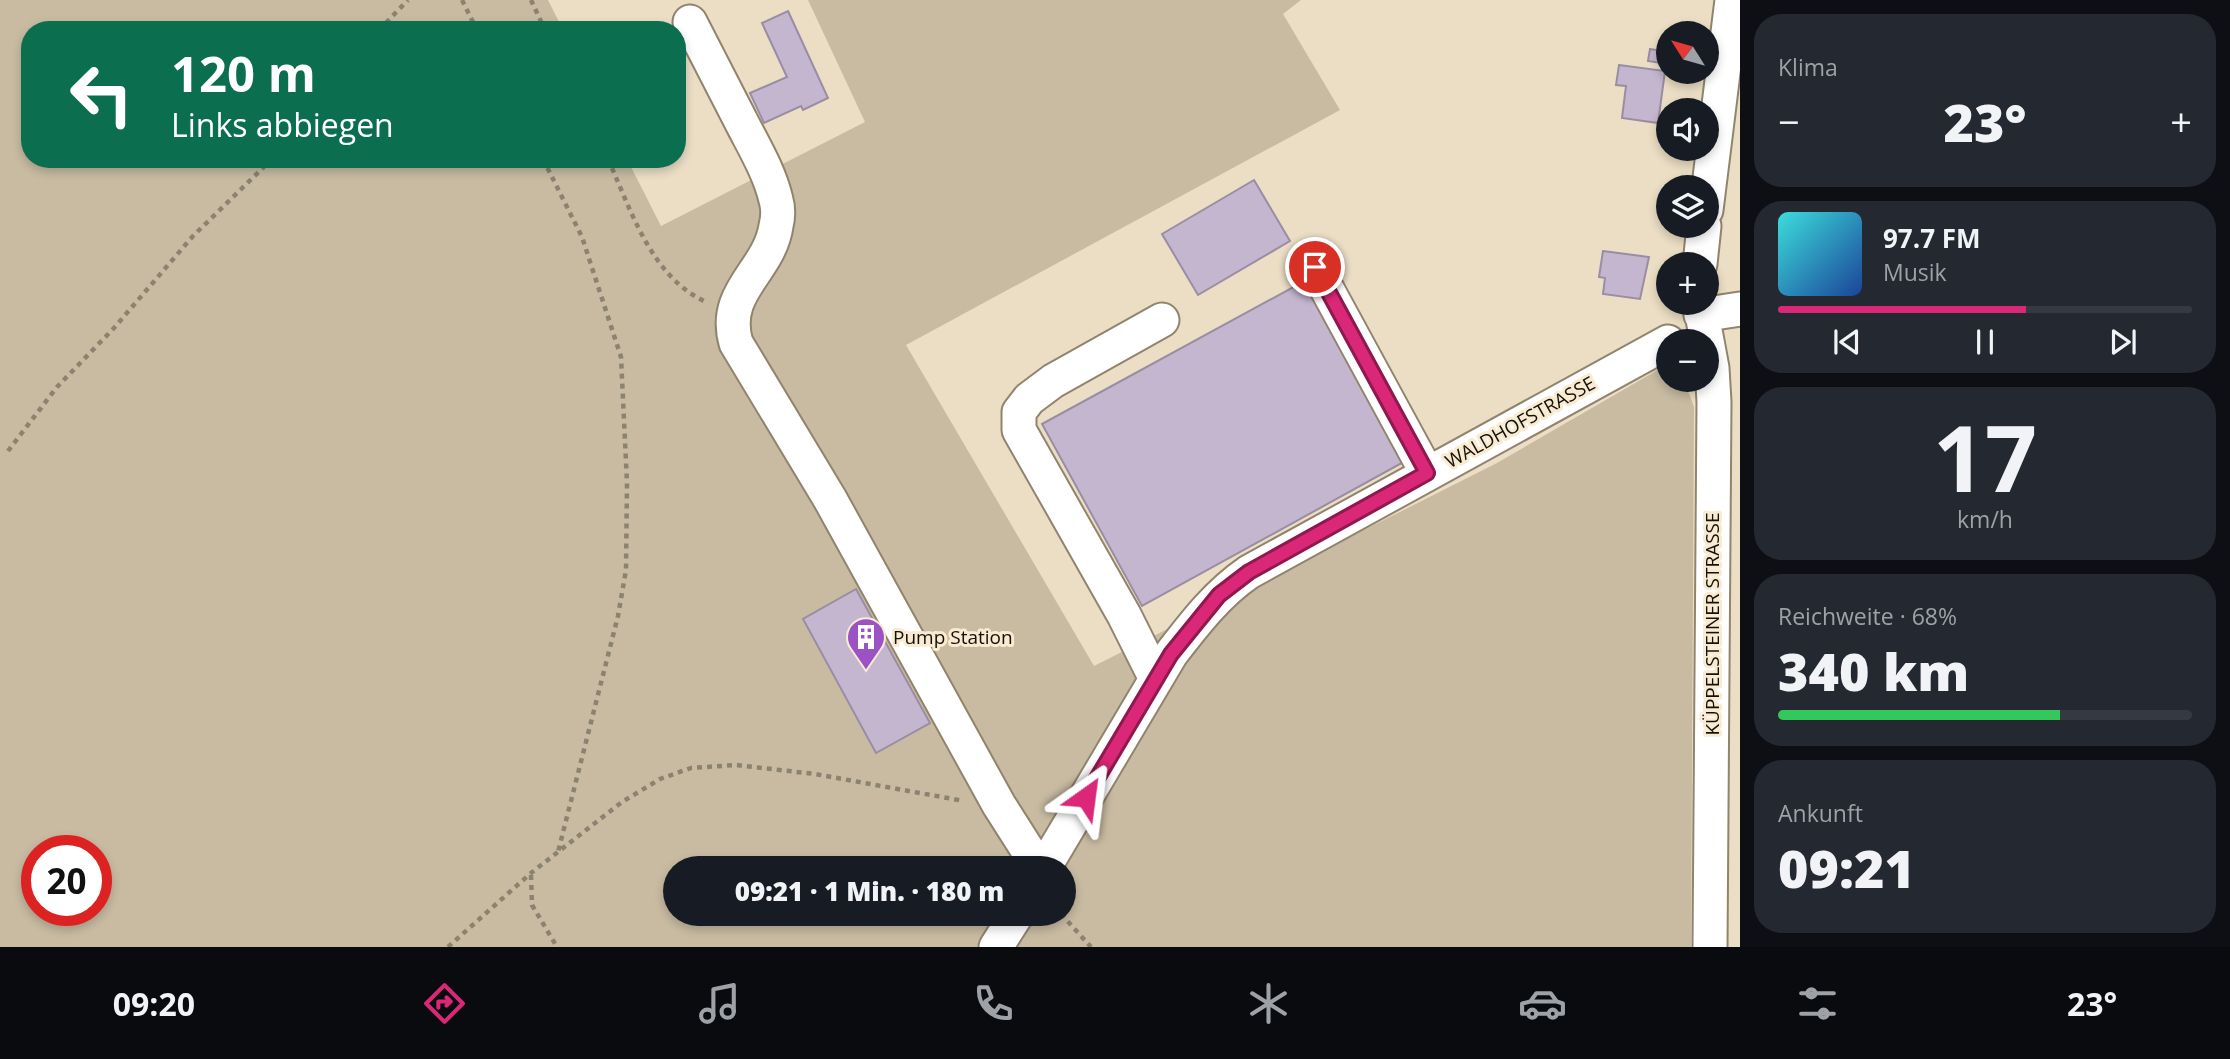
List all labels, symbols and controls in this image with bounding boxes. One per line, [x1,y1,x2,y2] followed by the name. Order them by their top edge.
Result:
[1656,21,1718,84] north arrow
[1656,21,1719,392] map controls
[171,40,316,106] text: 120 m
[56,49,147,140] icon: left
[1778,51,1838,83] text: Klima
[1944,86,2026,157] text: 23°
[1778,95,1800,147] text: −
[2170,95,2192,147] text: +
[1656,98,1719,161] button: sound
[171,103,394,146] text: Links abbiegen
[1656,175,1719,238] button: layers
[1883,220,1981,256] text: 97.7 FM
[1285,237,1345,297] pin
[1296,248,1334,286] icon: arrive
[1656,252,1719,315] button: +
[1883,256,1947,288] text: Musik
[1828,323,1866,361] icon: previous
[1966,323,2004,361] icon: pause
[2104,323,2142,361] icon: next
[1656,329,1719,392] button: −
[1440,370,1600,474] street label: WALDHOFSTRASSE
[1933,395,2037,519] text: 17
[1957,503,2013,535] text: km/h
[1699,512,1725,736] street label: KÜPPELSTEINER STRASSE
[1778,600,1957,632] text: Reichweite · 68%
[845,616,887,671] building icon: Pump Station
[893,624,1013,650] place label: Pump Station
[1778,635,1969,706] text: 340 km
[1049,760,1123,834] position arrow
[1778,797,1863,829] text: Ankunft
[1778,832,1915,903] text: 09:21
[21,835,112,926] speed limit sign: 20
[735,873,1004,909] text: 09:21 · 1 Min. · 180 m
[420,979,469,1028] icon: directions
[695,979,744,1028] icon: music
[969,979,1018,1028] icon: phone
[1244,979,1293,1028] icon: climate
[1518,979,1567,1028] icon: car
[1793,979,1842,1028] icon: filters
[113,982,195,1025] text: 09:20
[2067,982,2117,1025] text: 23°

